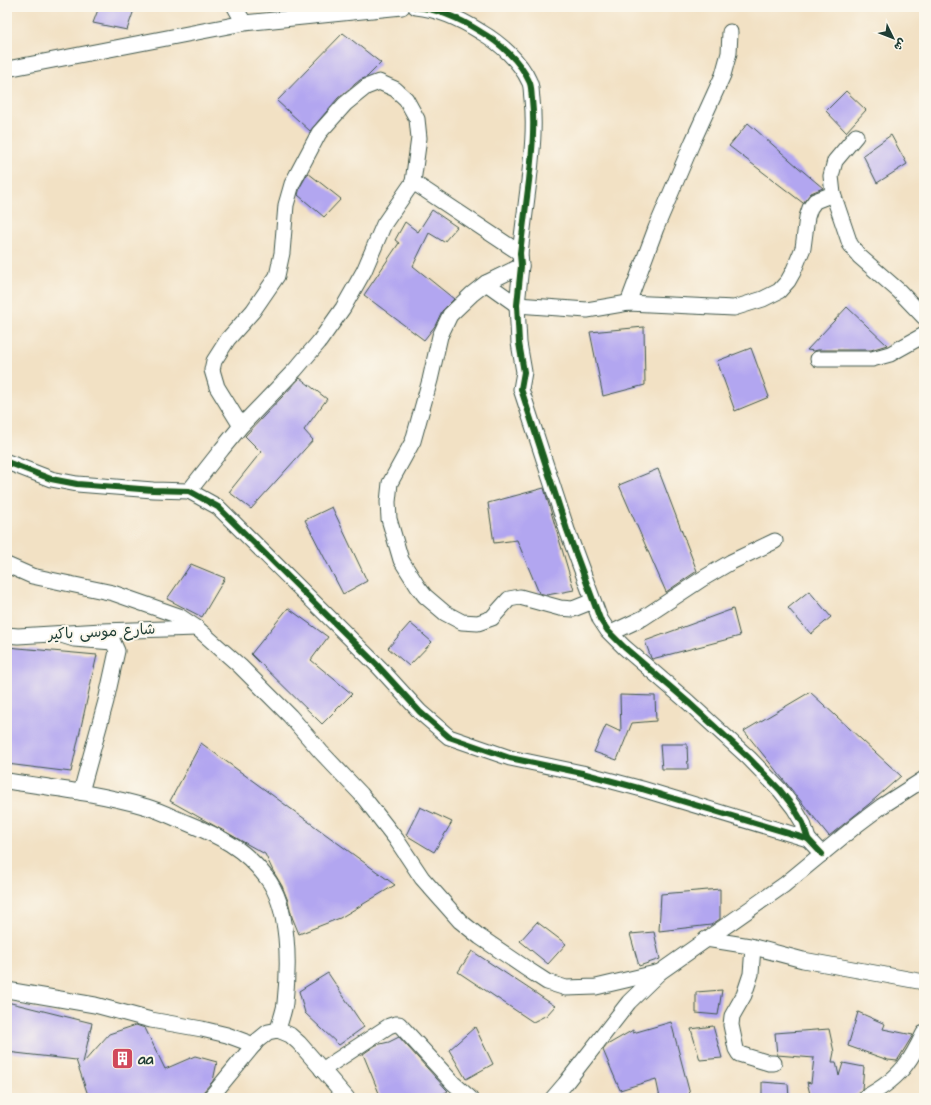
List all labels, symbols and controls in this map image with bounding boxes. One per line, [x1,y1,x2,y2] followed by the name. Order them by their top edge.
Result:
[873,18,913,58] north arrow
[890,35,910,54] text: ش
[46,619,156,645] street label: شارع موسى باكير
[110,1046,136,1072] building icon: aa
[137,1049,154,1070] place label: aa

